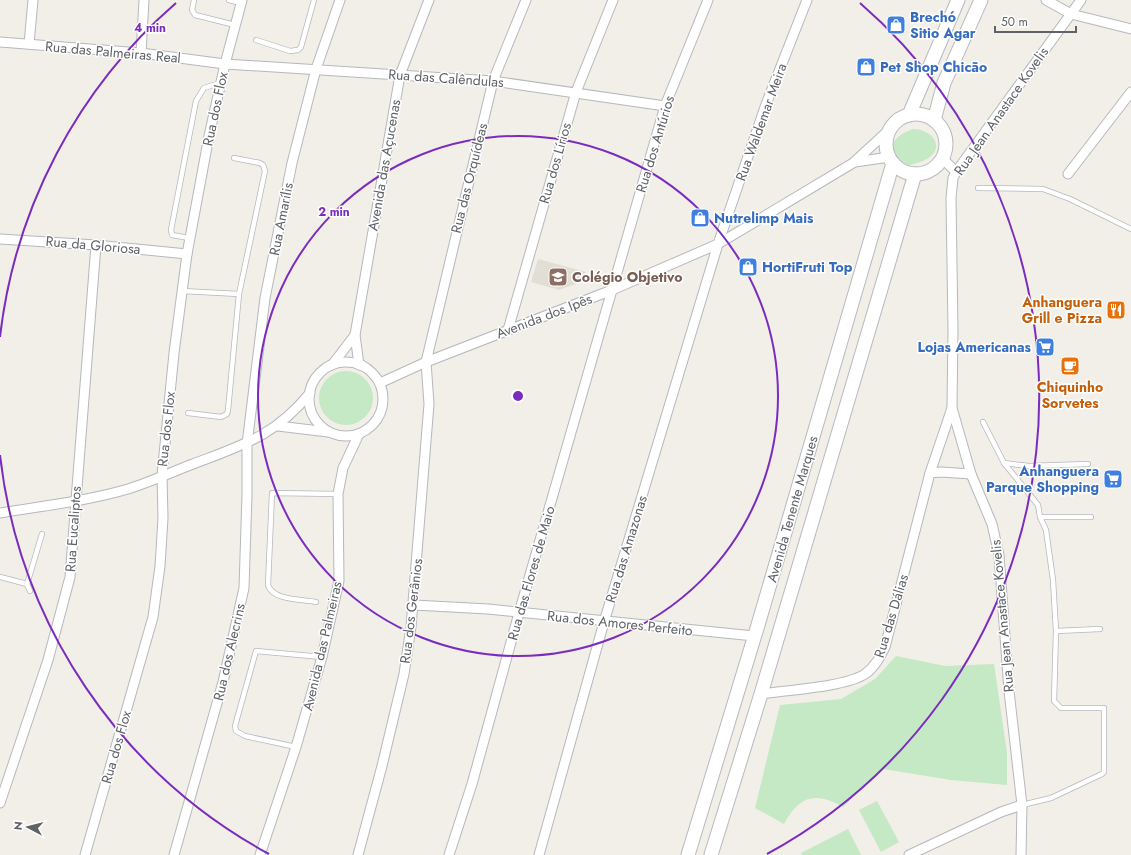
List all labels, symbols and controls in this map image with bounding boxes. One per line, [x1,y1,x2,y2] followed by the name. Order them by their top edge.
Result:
[910,7,976,43] place label: Brechó Sitio Agar
[995,8,1076,34] scale bar
[1001,13,1028,31] text: 50 m
[885,14,907,36] shop icon: Brechó Sitio Agar
[134,19,166,37] text: 4 min
[44,36,182,68] street label: Rua das Palmeiras Real
[949,42,1053,179] street label: Rua Jean Anastace Kovelis
[855,56,877,78] shop icon: Pet Shop Chicão
[880,57,987,77] place label: Pet Shop Chicão
[730,60,792,184] street label: Rua Waldemar Meira
[388,64,505,92] street label: Rua das Calêndulas
[197,70,233,148] street label: Rua dos Flox
[631,93,679,195] street label: Rua dos Antúrios
[363,97,405,232] street label: Avenida das Açucenas
[446,120,492,235] street label: Rua das Orquídeas
[534,120,576,206] street label: Rua dos Lírios
[264,180,298,257] street label: Rua Amarílis
[318,203,350,221] text: 2 min
[689,207,711,229] shop icon: Nutrelimp Mais
[714,208,814,228] place label: Nutrelimp Mais
[45,231,141,259] street label: Rua da Gloriosa
[737,256,759,278] shop icon: HortiFruti Top
[762,257,853,277] place label: HortiFruti Top
[547,266,569,288] school or university icon: Colégio Objetivo
[572,267,682,287] place label: Colégio Objetivo
[493,288,595,343] street label: Avenida dos Ipês
[1021,292,1102,328] place label: Anhanguera Grill e Pizza
[1105,299,1127,321] restaurant icon: Anhanguera Grill e Pizza
[1034,336,1056,358] supermarket icon: Lojas Americanas
[918,337,1032,357] place label: Lojas Americanas
[1059,355,1081,377] cafe icon: Chiquinho Sorvetes
[1037,377,1103,413] place label: Chiquinho Sorvetes
[511,389,525,403] centre of rings
[152,390,180,467] street label: Rua dos Flox
[762,433,823,585] street label: Avenida Tenente Marques
[986,461,1099,497] place label: Anhanguera Parque Shopping
[1102,468,1124,490] supermarket icon: Anhanguera Parque Shopping
[60,485,86,573] street label: Rua Eucaliptos
[600,493,652,605] street label: Rua das Amazonas
[502,503,560,643] street label: Rua das Flores de Maio
[985,539,1019,693] street label: Rua Jean Anastace Kovelis
[395,557,427,665] street label: Rua dos Gerânios
[869,572,913,660] street label: Rua das Dálias
[297,579,347,713] street label: Avenida das Palmeiras
[208,601,250,703] street label: Rua dos Alecrins
[546,605,694,641] street label: Rua dos Amores Perfeito
[96,708,136,786] street label: Rua dos Flox
[8,807,48,847] north arrow
[10,820,27,831] text: N

